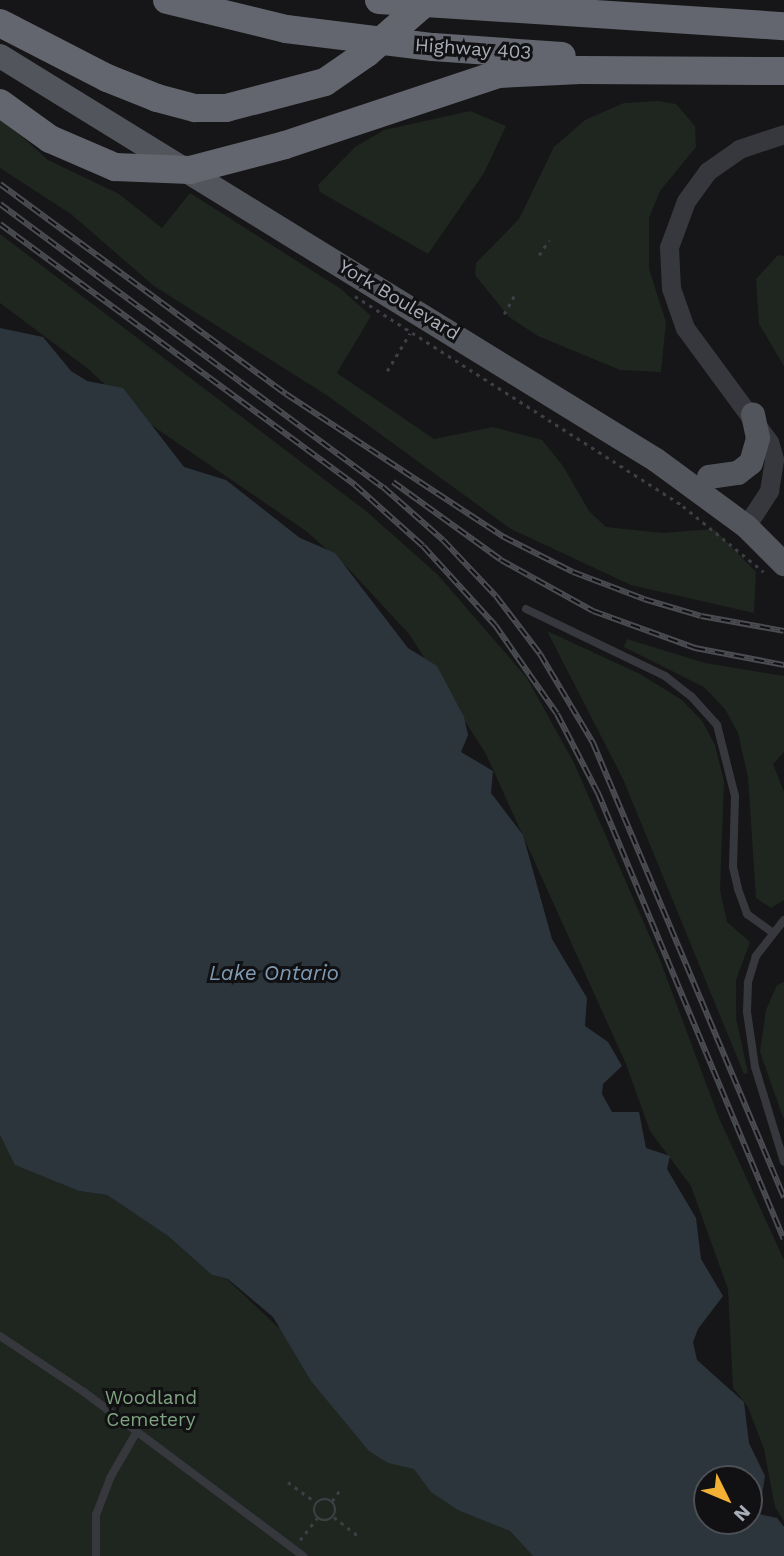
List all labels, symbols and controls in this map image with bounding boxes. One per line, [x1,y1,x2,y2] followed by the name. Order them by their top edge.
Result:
[414,34,532,64] street label: Highway 403
[334,255,464,345] street label: York Boulevard
[209,960,339,986] water label: Lake Ontario
[105,1387,197,1431] park label: Woodland Cemetery
[693,1465,763,1535] north arrow
[729,1500,755,1526] text: N

